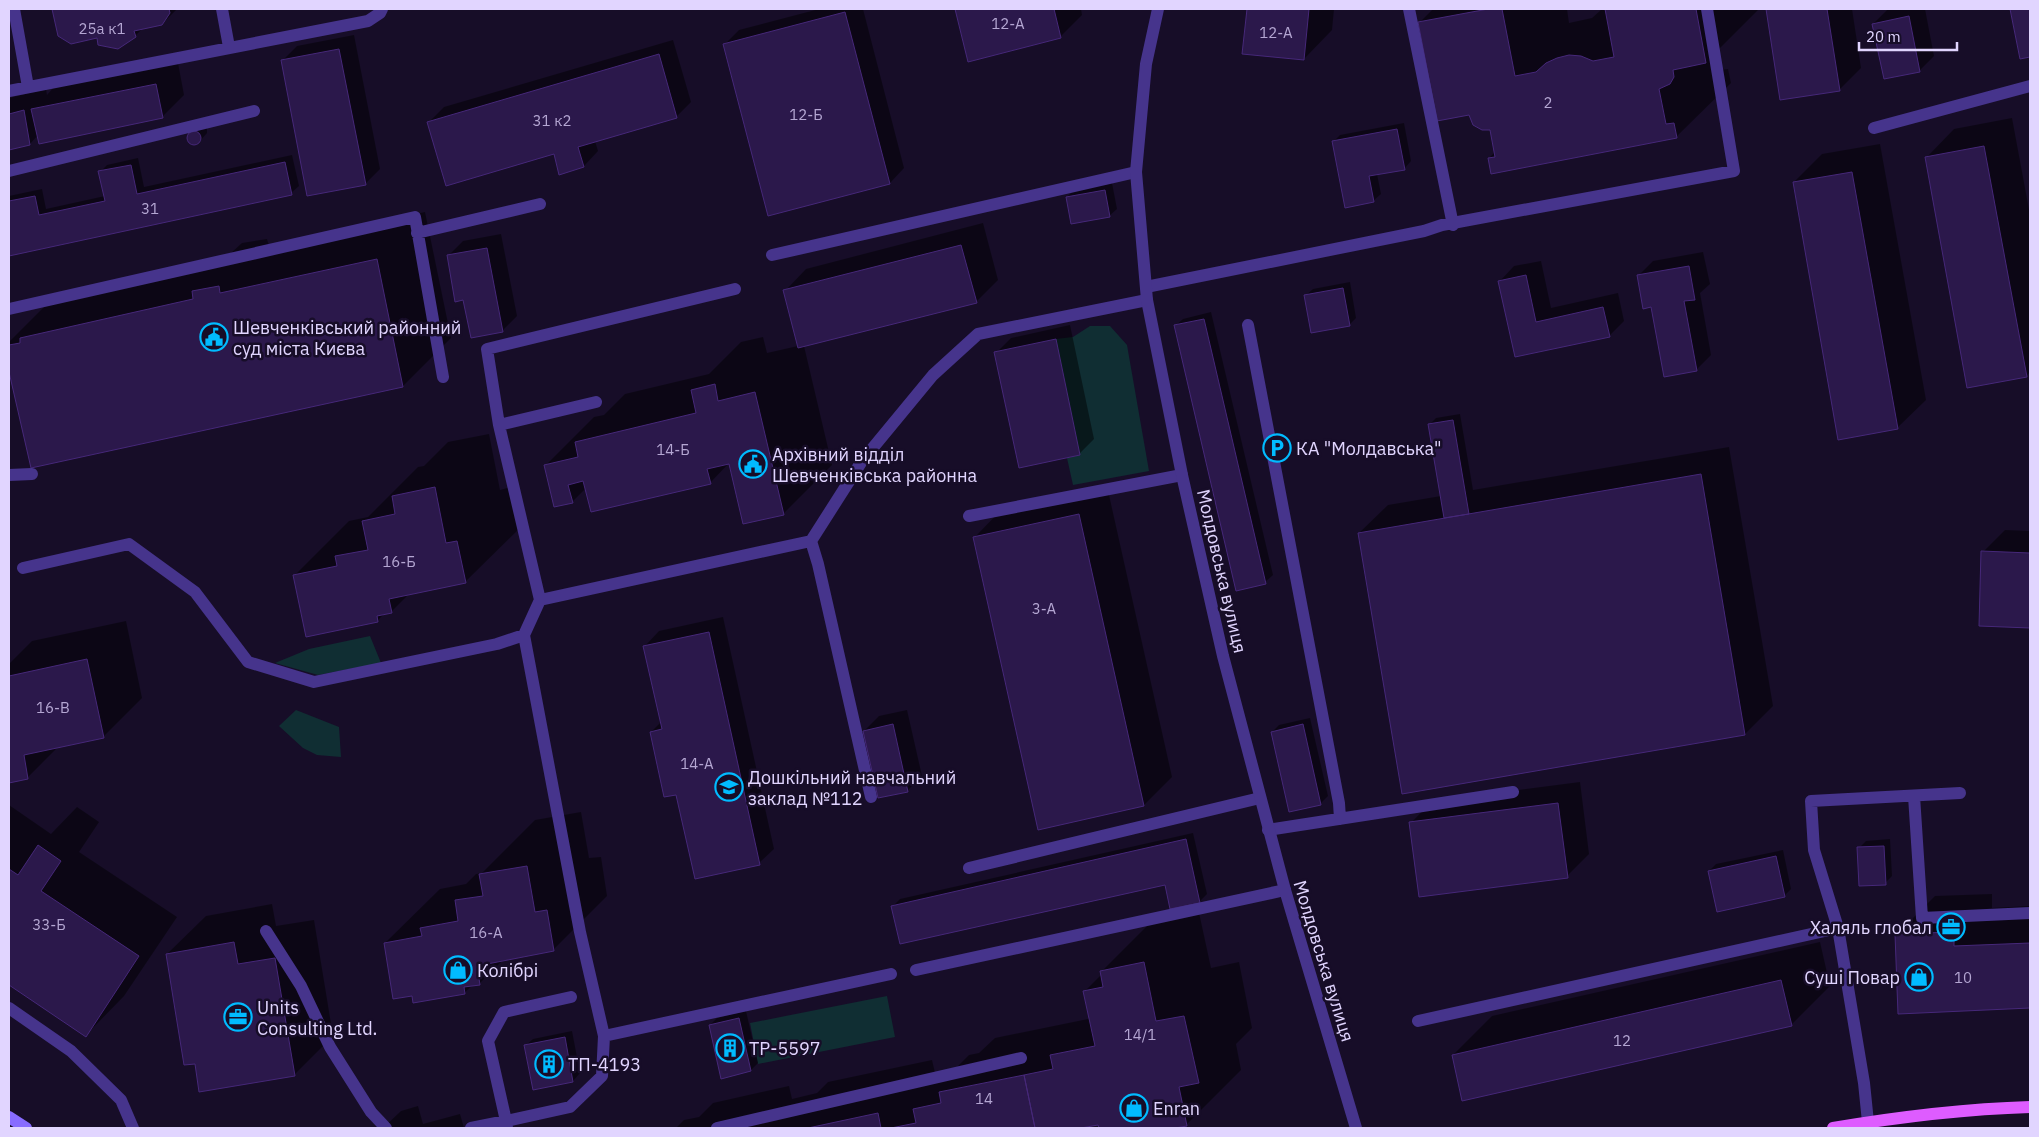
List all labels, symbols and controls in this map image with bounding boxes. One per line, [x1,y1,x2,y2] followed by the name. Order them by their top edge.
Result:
[991,14,1025,33] house number: 12-А
[79,19,125,38] house number: 25а к1
[1859,20,1956,52] scale bar
[1259,23,1293,42] house number: 12-А
[1866,27,1901,46] text: 20 m
[1543,93,1553,112] house number: 2
[789,105,823,124] house number: 12-Б
[533,111,571,130] house number: 31 к2
[141,199,159,218] house number: 31
[233,316,461,360] place label: Шевченківський районний суд міста Києва
[199,322,229,352] public building icon: Шевченківський районний суд міста Києва
[1262,433,1292,463] parking icon: КА "Молдавська"
[1296,437,1441,460] place label: КА "Молдавська"
[656,440,690,459] house number: 14-Б
[772,443,978,487] place label: Архівний відділ Шевченківська районна
[738,449,768,479] public building icon: Архівний відділ Шевченківська районна
[1192,487,1252,655] street label: Молдовська вулиця
[382,552,416,571] house number: 16-Б
[1032,599,1057,618] house number: 3-А
[36,698,70,717] house number: 16-В
[680,754,714,773] house number: 14-А
[748,766,956,810] place label: Дошкільний навчальний заклад №112
[714,772,744,802] school or university icon: Дошкільний навчальний заклад №112
[1289,878,1359,1044] street label: Молдовська вулиця
[1936,912,1966,942] office icon: Халяль глобал
[32,915,66,934] house number: 33-Б
[1810,916,1932,939] place label: Халяль глобал
[469,923,503,942] house number: 16-А
[443,955,473,985] shop icon: Колібрі
[477,959,538,982] place label: Колібрі
[1904,962,1934,992] shop icon: Суші Повар
[1804,966,1900,989] place label: Суші Повар
[1954,968,1972,987] house number: 10
[257,996,378,1040] place label: Units Consulting Ltd.
[223,1002,253,1032] office icon: Units Consulting Ltd.
[1124,1025,1156,1044] house number: 14/1
[1613,1031,1631,1050] house number: 12
[715,1033,745,1063] building icon: ТР-5597
[749,1037,821,1060] place label: ТР-5597
[534,1049,564,1079] building icon: ТП-4193
[568,1053,641,1076] place label: ТП-4193
[975,1089,993,1108] house number: 14
[1119,1093,1149,1123] shop icon: Enran
[1153,1097,1200,1120] place label: Enran

